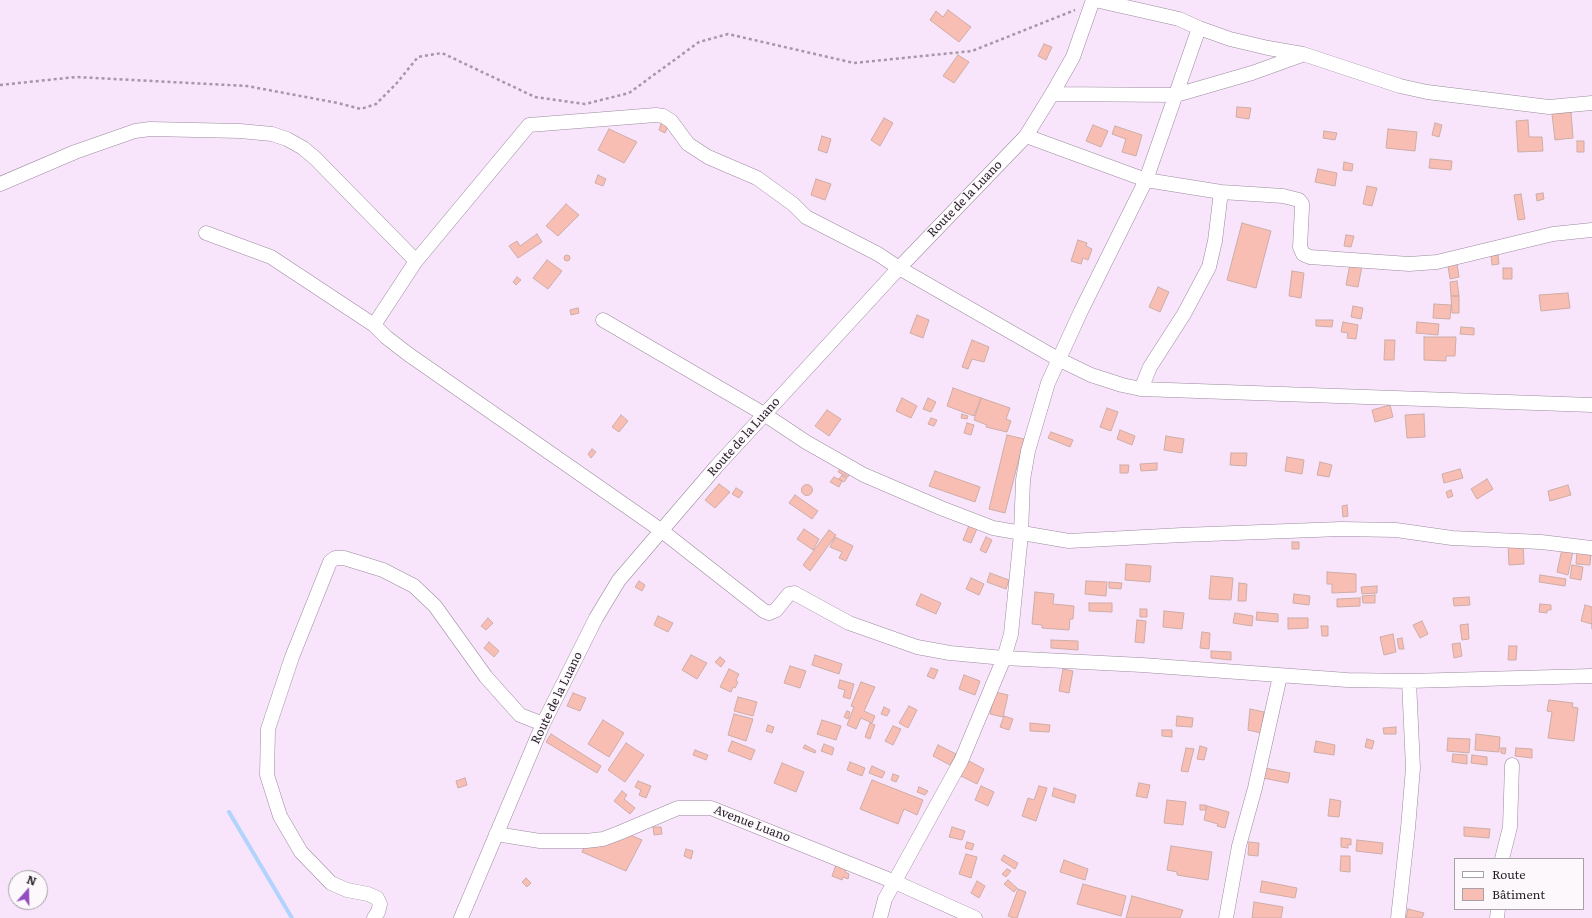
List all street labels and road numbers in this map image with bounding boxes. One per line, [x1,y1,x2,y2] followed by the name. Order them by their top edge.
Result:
[925,158,1005,240] street label: Route de la Luano
[705,395,783,479] street label: Route de la Luano
[528,649,586,747] street label: Route de la Luano
[712,803,792,845] street label: Avenue Luano

